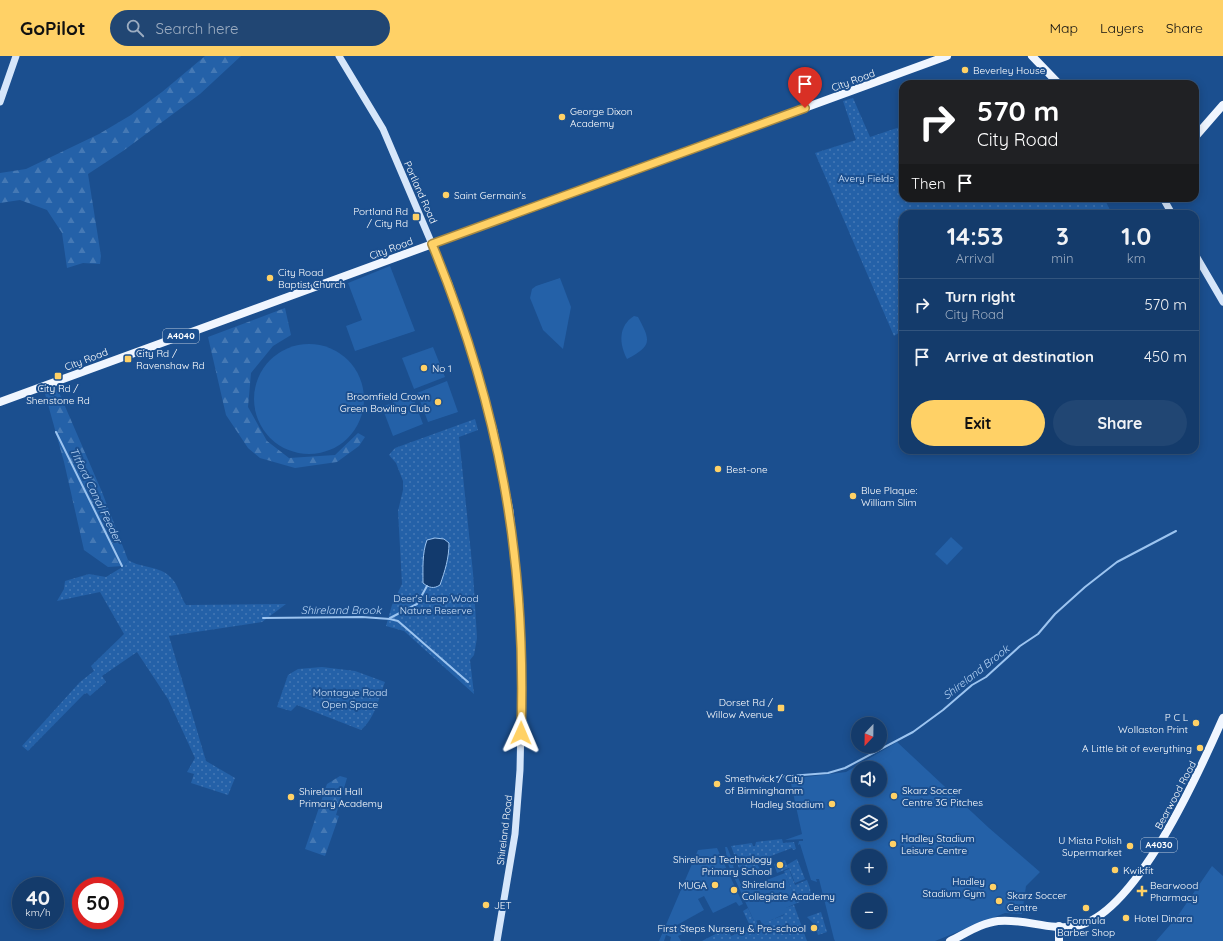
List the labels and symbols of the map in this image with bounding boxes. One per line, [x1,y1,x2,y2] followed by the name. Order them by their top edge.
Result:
[973,64,1046,77] place label: Beverley House
[960,65,970,75] marker: Beverley House
[788,67,822,108] pin
[830,67,877,94] street label: City Road
[570,105,633,130] place label: George Dixon Academy
[557,112,567,122] marker: George Dixon Academy
[401,159,440,225] street label: Portland Road
[838,172,894,185] park label: Avery Fields
[454,189,526,202] place label: Saint Germain's
[441,190,451,200] marker: Saint Germain's
[353,205,408,230] place label: Portland Rd / City Rd
[411,212,421,222] marker: Portland Rd / City Rd
[368,235,415,262] street label: City Road
[278,266,345,291] place label: City Road Baptist Church
[265,273,275,283] marker: City Road Baptist Church
[163,329,199,343] road number: A4040
[63,345,110,374] street label: City Road
[136,347,205,372] place label: City Rd / Ravenshaw Rd
[123,354,133,364] marker: City Rd / Ravenshaw Rd
[432,362,452,375] place label: No 1
[419,363,429,373] marker: No 1
[53,371,63,381] marker: City Rd / Shenstone Rd
[26,382,90,407] place label: City Rd / Shenstone Rd
[340,390,430,415] place label: Broomfield Crown Green Bowling Club
[433,397,443,407] marker: Broomfield Crown Green Bowling Club
[67,445,126,547] water label: Titford Canal Feeder
[726,463,768,476] place label: Best-one
[713,464,723,474] marker: Best-one
[861,484,918,509] place label: Blue Plaque: William Slim
[848,491,858,501] marker: Blue Plaque: William Slim
[393,592,479,617] park label: Deer's Leap Wood Nature Reserve
[301,603,382,617] water label: Shireland Brook
[940,641,1013,702] water label: Shireland Brook
[313,686,387,711] park label: Montague Road Open Space
[706,696,774,721] place label: Dorset Rd / Willow Avenue
[776,703,786,713] marker: Dorset Rd / Willow Avenue
[1118,711,1189,736] place label: P C L Wollaston Print
[500,712,542,754] position arrow
[851,717,887,753] north arrow
[1191,718,1201,728] marker: P C L Wollaston Print
[1082,742,1192,755] place label: A Little bit of everything
[1195,743,1205,753] marker: A Little bit of everything
[1152,759,1199,832] street label: Bearwood Road
[725,772,803,797] place label: Smethwick / City of Birminghamm
[712,779,722,789] marker: Smethwick / City of Birminghamm
[902,784,983,809] place label: Skarz Soccer Centre 3G Pitches
[299,785,383,810] place label: Shireland Hall Primary Academy
[889,791,899,801] marker: Skarz Soccer Centre 3G Pitches
[286,792,296,802] marker: Shireland Hall Primary Academy
[494,794,515,866] street label: Shireland Road
[750,798,824,811] place label: Hadley Stadium
[827,799,837,809] marker: Hadley Stadium
[901,832,975,857] place label: Hadley Stadium Leisure Centre
[1058,834,1123,859] place label: U Mista Polish Supermarket
[1141,838,1177,852] road number: A4030
[888,839,898,849] marker: Hadley Stadium Leisure Centre
[1125,841,1135,851] marker: U Mista Polish Supermarket
[673,853,772,878] place label: Shireland Technology Primary School
[775,860,785,870] marker: Shireland Technology Primary School
[1123,864,1154,877] place label: Kwikfit
[1110,865,1120,875] marker: Kwikfit
[922,875,985,900] place label: Hadley Stadium Gym
[72,877,124,929] speed limit sign: 50
[742,878,835,903] place label: Shireland Collegiate Academy
[678,879,708,892] place label: MUGA
[1150,879,1198,904] place label: Bearwood Pharmacy
[710,880,720,890] marker: MUGA
[988,882,998,892] marker: Hadley Stadium Gym
[729,885,739,895] marker: Shireland Collegiate Academy
[1137,886,1147,896] marker: Bearwood Pharmacy
[1007,889,1067,914] place label: Skarz Soccer Centre
[994,896,1004,906] marker: Skarz Soccer Centre
[494,899,511,912] place label: JET
[481,900,491,910] marker: JET
[1081,903,1091,913] marker: Formula Barber Shop
[1134,912,1192,925] place label: Hotel Dinara
[1121,913,1131,923] marker: Hotel Dinara
[1057,914,1115,939] place label: Formula Barber Shop
[657,922,806,935] place label: First Steps Nursery & Pre-school
[809,923,819,933] marker: First Steps Nursery & Pre-school

